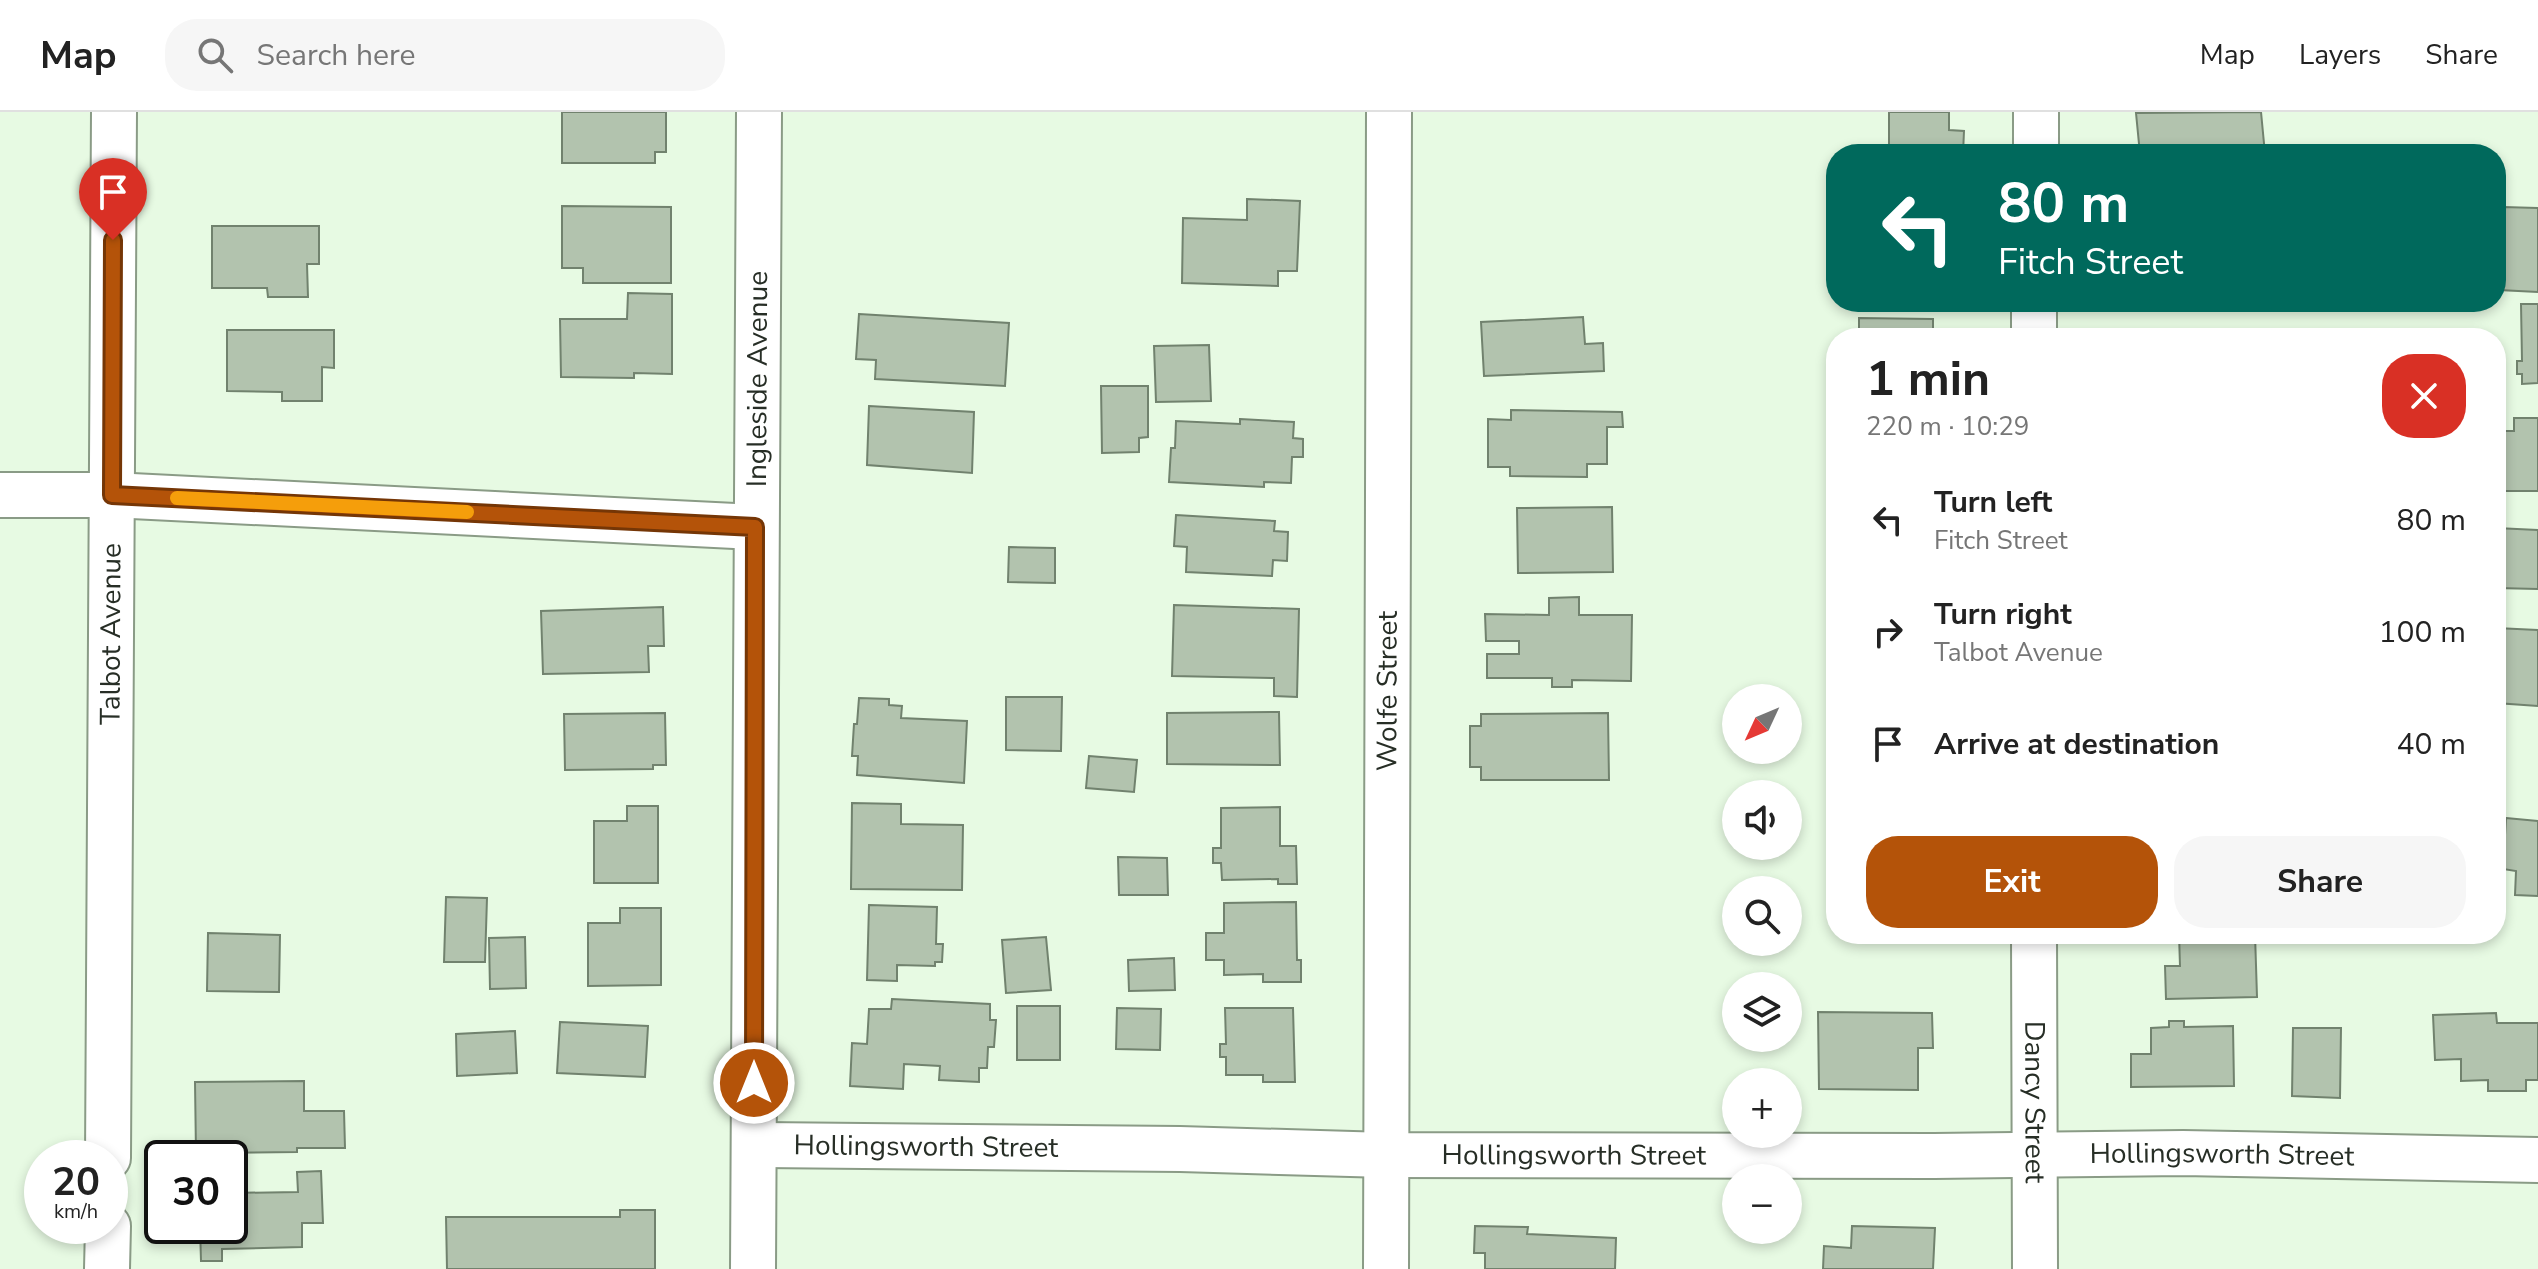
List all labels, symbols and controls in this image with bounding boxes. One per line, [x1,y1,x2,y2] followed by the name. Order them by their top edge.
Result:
[165,19,725,91] search box
[40,30,117,81] text: Map
[193,33,237,77] icon: search
[257,35,416,76] text: Search here
[2200,36,2255,74] text: Map
[2299,36,2381,74] text: Layers
[2425,36,2498,74] text: Share
[79,158,147,240] pin
[1998,165,2129,242] text: 80 m
[91,170,135,214] icon: arrive
[1866,176,1970,280] icon: left
[1998,238,2183,287] text: Fitch Street
[738,271,777,487] street label: Ingleside Avenue
[1866,346,1990,412] text: 1 min
[2382,354,2466,438] button: close
[1866,409,2029,444] text: 220 m · 10:29
[1934,482,2052,523] text: Turn left
[1866,498,1910,542] icon: left
[2397,500,2466,541] text: 80 m
[1934,523,2068,558] text: Fitch Street
[91,543,131,725] street label: Talbot Avenue
[1934,594,2072,635] text: Turn right
[1866,610,1910,654] icon: right
[1368,611,1407,771] street label: Wolfe Street
[2379,612,2466,653] text: 100 m
[1934,635,2103,670] text: Talbot Avenue
[1722,684,1802,764] north arrow
[1722,684,1802,1244] map controls
[1866,722,1910,766] icon: arrive
[1934,724,2219,765] text: Arrive at destination
[2397,724,2466,765] text: 40 m
[1722,780,1802,860] button: sound
[1866,836,2158,928] button: Exit
[2174,836,2466,928] button: Share
[1722,876,1802,956] button: search
[1722,972,1802,1052] button: layers
[2015,1021,2054,1184] street label: Dancy Street
[712,1041,796,1125] position arrow
[1722,1068,1802,1148] button: +
[794,1126,1059,1167] street label: Hollingsworth Street
[2089,1134,2355,1175] street label: Hollingsworth Street
[1442,1136,1706,1175] street label: Hollingsworth Street
[144,1140,248,1244] speed limit sign: 30
[52,1155,100,1209] text: 20
[1722,1164,1802,1244] button: −
[54,1198,98,1225] text: km/h

